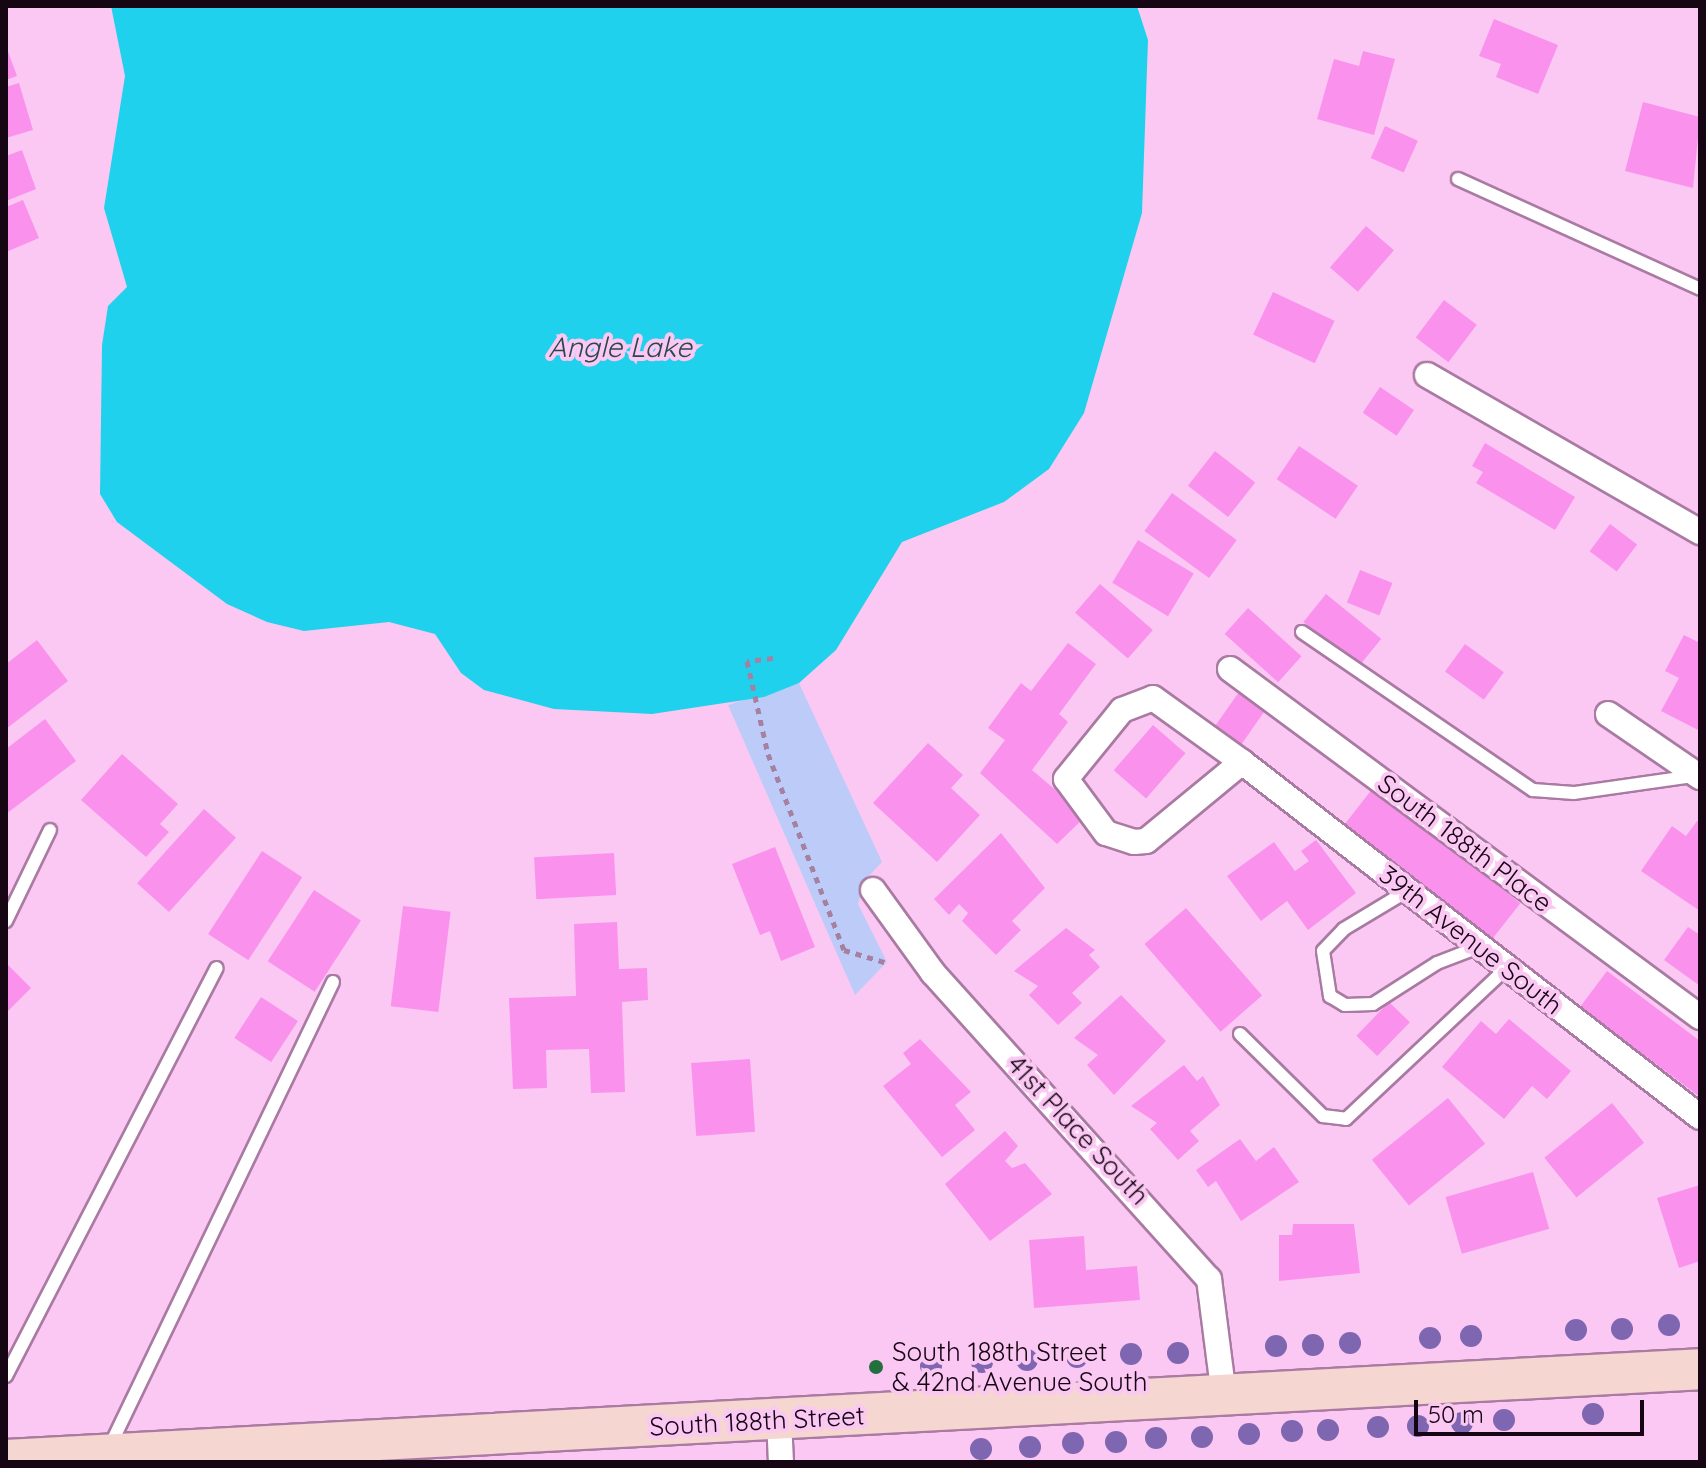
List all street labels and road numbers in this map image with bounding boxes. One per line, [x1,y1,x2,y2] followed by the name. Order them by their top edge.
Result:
[1372,767,1558,919] street label: South 188th Place
[1373,859,1569,1021] street label: 39th Avenue South
[1001,1049,1155,1211] street label: 41st Place South
[649,1400,865,1442] street label: South 188th Street

